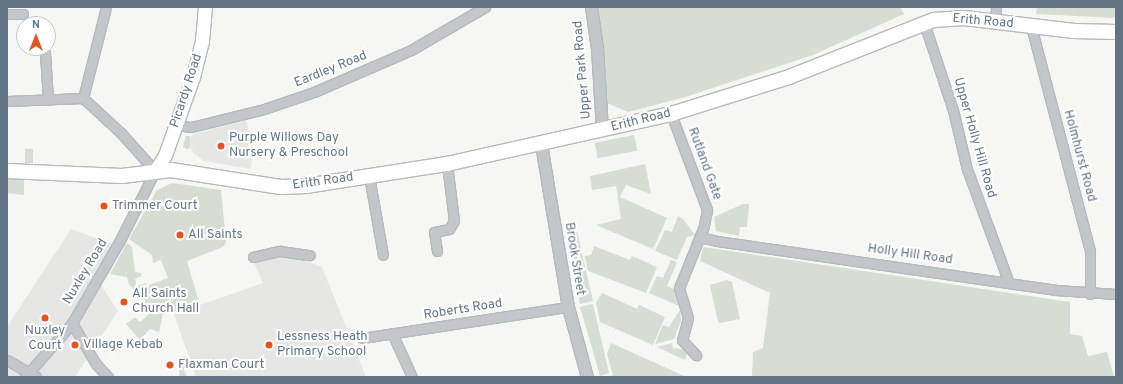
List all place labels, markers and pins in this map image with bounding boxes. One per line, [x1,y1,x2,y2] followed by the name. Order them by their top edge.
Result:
[229,131,348,162] place label: Purple Willows Day Nursery & Preschool
[216,141,226,151] marker: Purple Willows Day Nursery & Preschool
[112,198,198,214] place label: Trimmer Court
[99,201,109,211] marker: Trimmer Court
[188,227,243,243] place label: All Saints
[175,230,185,240] marker: All Saints
[132,287,199,318] place label: All Saints Church Hall
[119,297,129,307] marker: All Saints Church Hall
[40,313,50,323] marker: Nuxley Court
[25,324,65,355] place label: Nuxley Court
[277,330,368,361] place label: Lessness Heath Primary School
[83,337,163,353] place label: Village Kebab
[70,340,80,350] marker: Village Kebab
[264,340,274,350] marker: Lessness Heath Primary School
[178,357,264,373] place label: Flaxman Court
[165,360,175,370] marker: Flaxman Court

